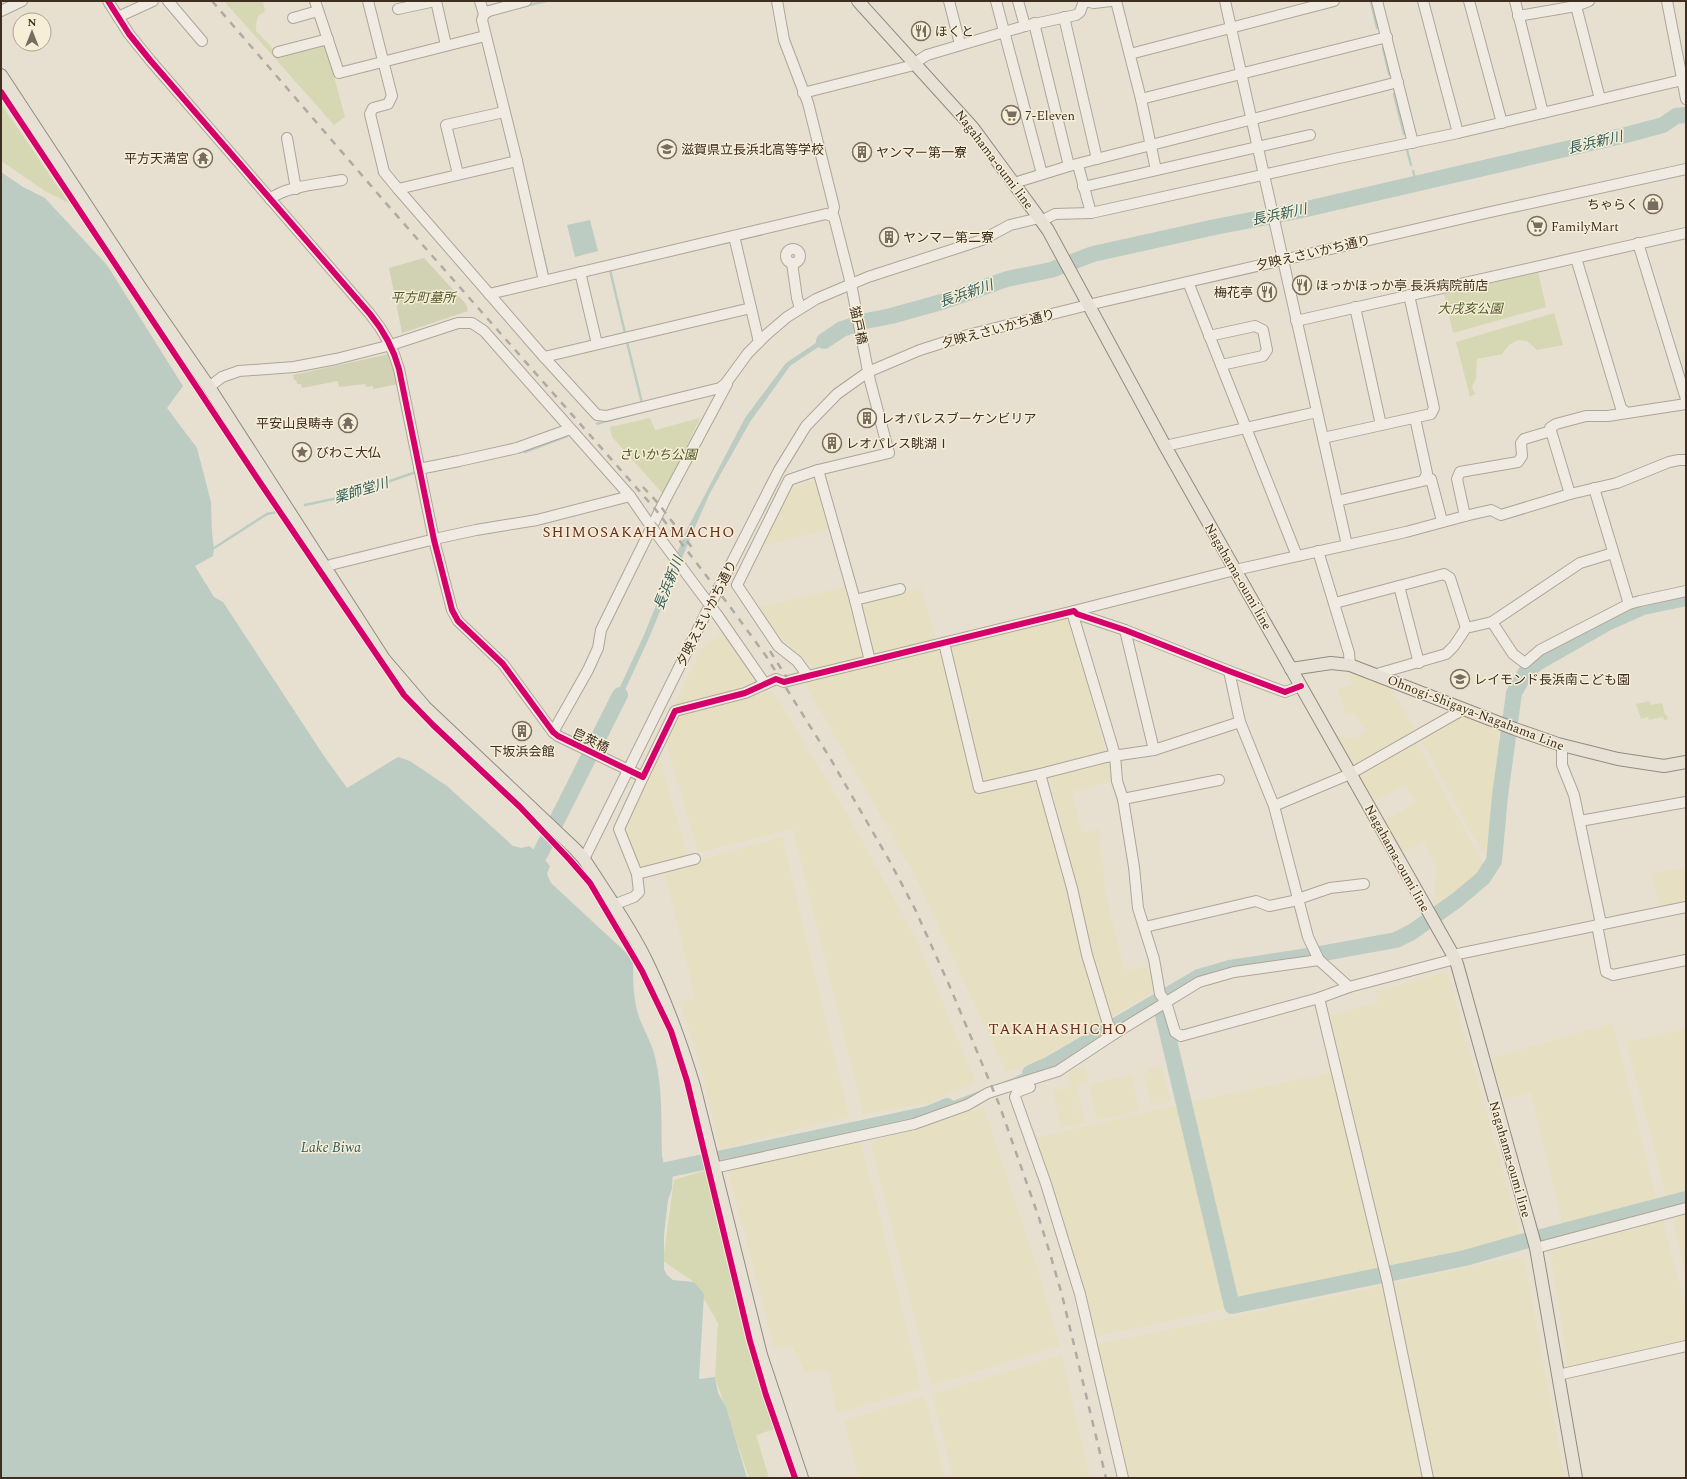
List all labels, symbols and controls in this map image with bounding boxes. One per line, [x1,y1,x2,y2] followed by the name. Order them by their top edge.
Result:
[12,12,52,52] north arrow
[28,14,37,31] text: N
[910,20,932,42] restaurant icon: ほくと
[935,22,974,42] place label: ほくと
[1000,104,1022,126] supermarket icon: 7-Eleven
[950,106,1038,214] street label: Nagahama-oumi line
[1025,106,1075,126] place label: 7-Eleven
[1565,126,1627,159] water label: 長浜新川
[656,138,678,160] school or university icon: 滋賀県立長浜北高等学校
[681,140,824,160] place label: 滋賀県立長浜北高等学校
[851,141,873,163] building icon: ヤンマー第一寮
[876,143,967,163] place label: ヤンマー第一寮
[192,147,214,169] temple icon: 平方天満宮
[124,149,189,169] place label: 平方天満宮
[1642,193,1664,215] shop icon: ちゃらく
[1587,195,1639,215] place label: ちゃらく
[1250,198,1311,231] water label: 長浜新川
[1526,215,1548,237] supermarket icon: FamilyMart
[1551,217,1619,237] place label: FamilyMart
[878,226,900,248] building icon: ヤンマー第二寮
[903,228,994,248] place label: ヤンマー第二寮
[1254,230,1372,276] street label: 夕映えさいかち通り
[936,274,998,313] water label: 長浜新川
[1291,274,1313,296] restaurant icon: ほっかほっか亭 長浜病院前店
[1316,276,1488,296] place label: ほっかほっか亭 長浜病院前店
[1256,281,1278,303] restaurant icon: 梅花亭
[1214,283,1253,303] place label: 梅花亭
[390,288,457,308] park label: 平方町墓所
[1437,299,1504,319] park label: 大戌亥公園
[844,304,872,346] street label: 猫戸橋
[939,304,1057,354] street label: 夕映えさいかち通り
[856,407,878,429] building icon: レオパレスブーケンビリア
[881,409,1037,429] place label: レオパレスブーケンビリア
[337,412,359,434] temple icon: 平安山良畴寺
[256,414,334,434] place label: 平安山良畴寺
[821,432,843,454] building icon: レオパレス眺湖Ⅰ
[846,434,950,454] place label: レオパレス眺湖Ⅰ
[291,441,313,463] place icon: びわこ大仏
[316,443,381,463] place label: びわこ大仏
[619,445,699,465] park label: さいかち公園
[331,472,393,509] water label: 薬師堂川
[1199,519,1277,634] street label: Nagahama-oumi line
[543,521,735,544] district label: SHIMOSAKAHAMACHO
[648,551,689,613] water label: 長浜新川
[671,557,742,670] street label: 夕映えさいかち通り
[1449,668,1471,690] school or university icon: レイモンド長浜南こども園
[1384,670,1567,756] street label: Ohnogi-Shigaya-Nagahama Line
[1474,670,1630,690] place label: レイモンド長浜南こども園
[511,720,533,742] building icon: 下坂浜会館
[569,723,612,758] street label: 皀莢橋
[489,742,555,762] place label: 下坂浜会館
[1359,801,1435,916] street label: Nagahama-oumi line
[988,1018,1128,1041] district label: TAKAHASHICHO
[1484,1099,1536,1220] street label: Nagahama-oumi line
[301,1137,361,1158] water label: Lake Biwa

